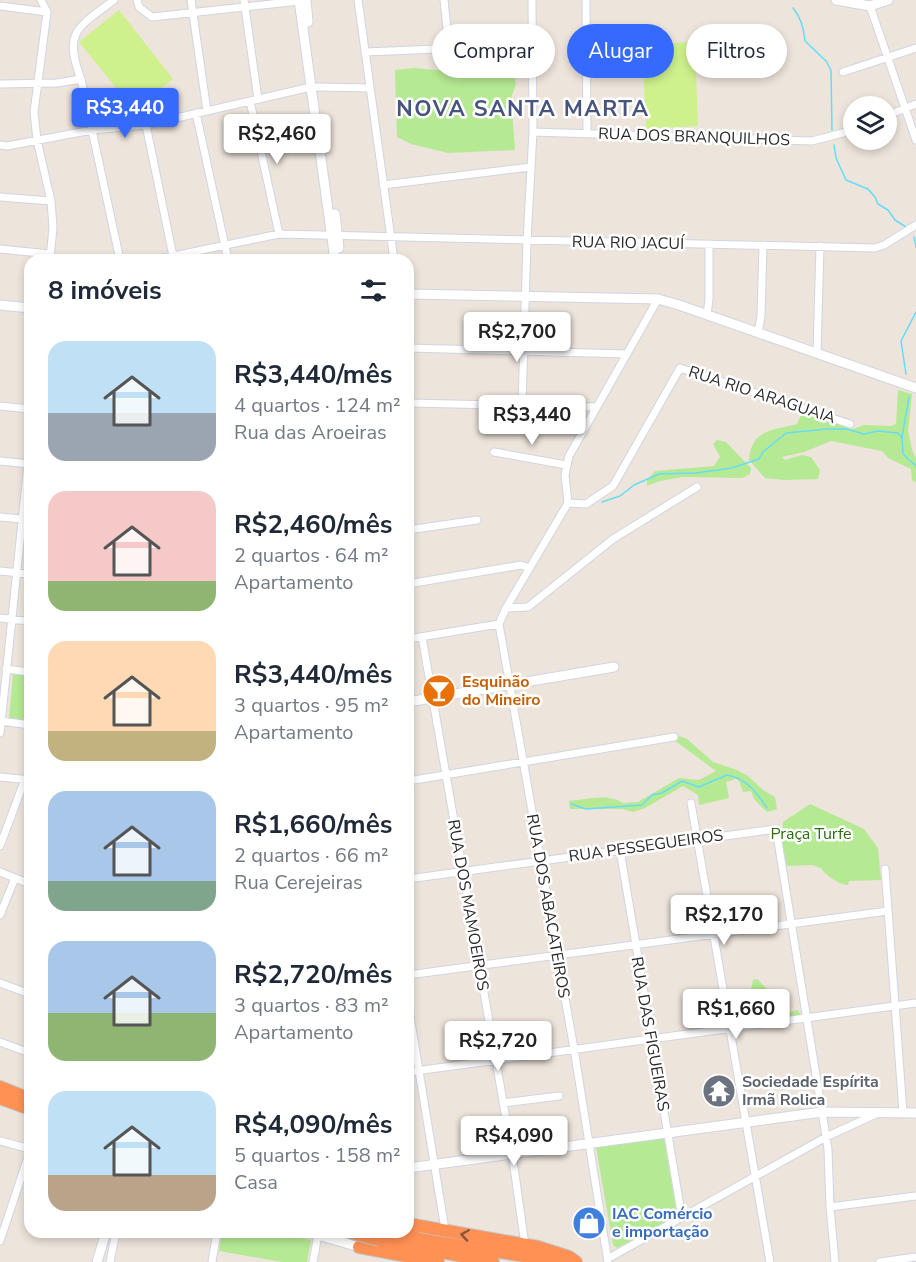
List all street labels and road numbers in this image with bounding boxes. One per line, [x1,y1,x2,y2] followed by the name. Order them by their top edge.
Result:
[598,123,790,151] street label: RUA DOS BRANQUILHOS
[572,231,685,255] street label: RUA RIO JACUÍ
[686,361,839,429] street label: RUA RIO ARAGUAIA
[521,812,575,1000] street label: RUA DOS ABACATEIROS
[442,818,494,993] street label: RUA DOS MAMOEIROS
[567,824,725,868] street label: RUA PESSEGUEIROS
[626,955,674,1113] street label: RUA DAS FIGUEIRAS

